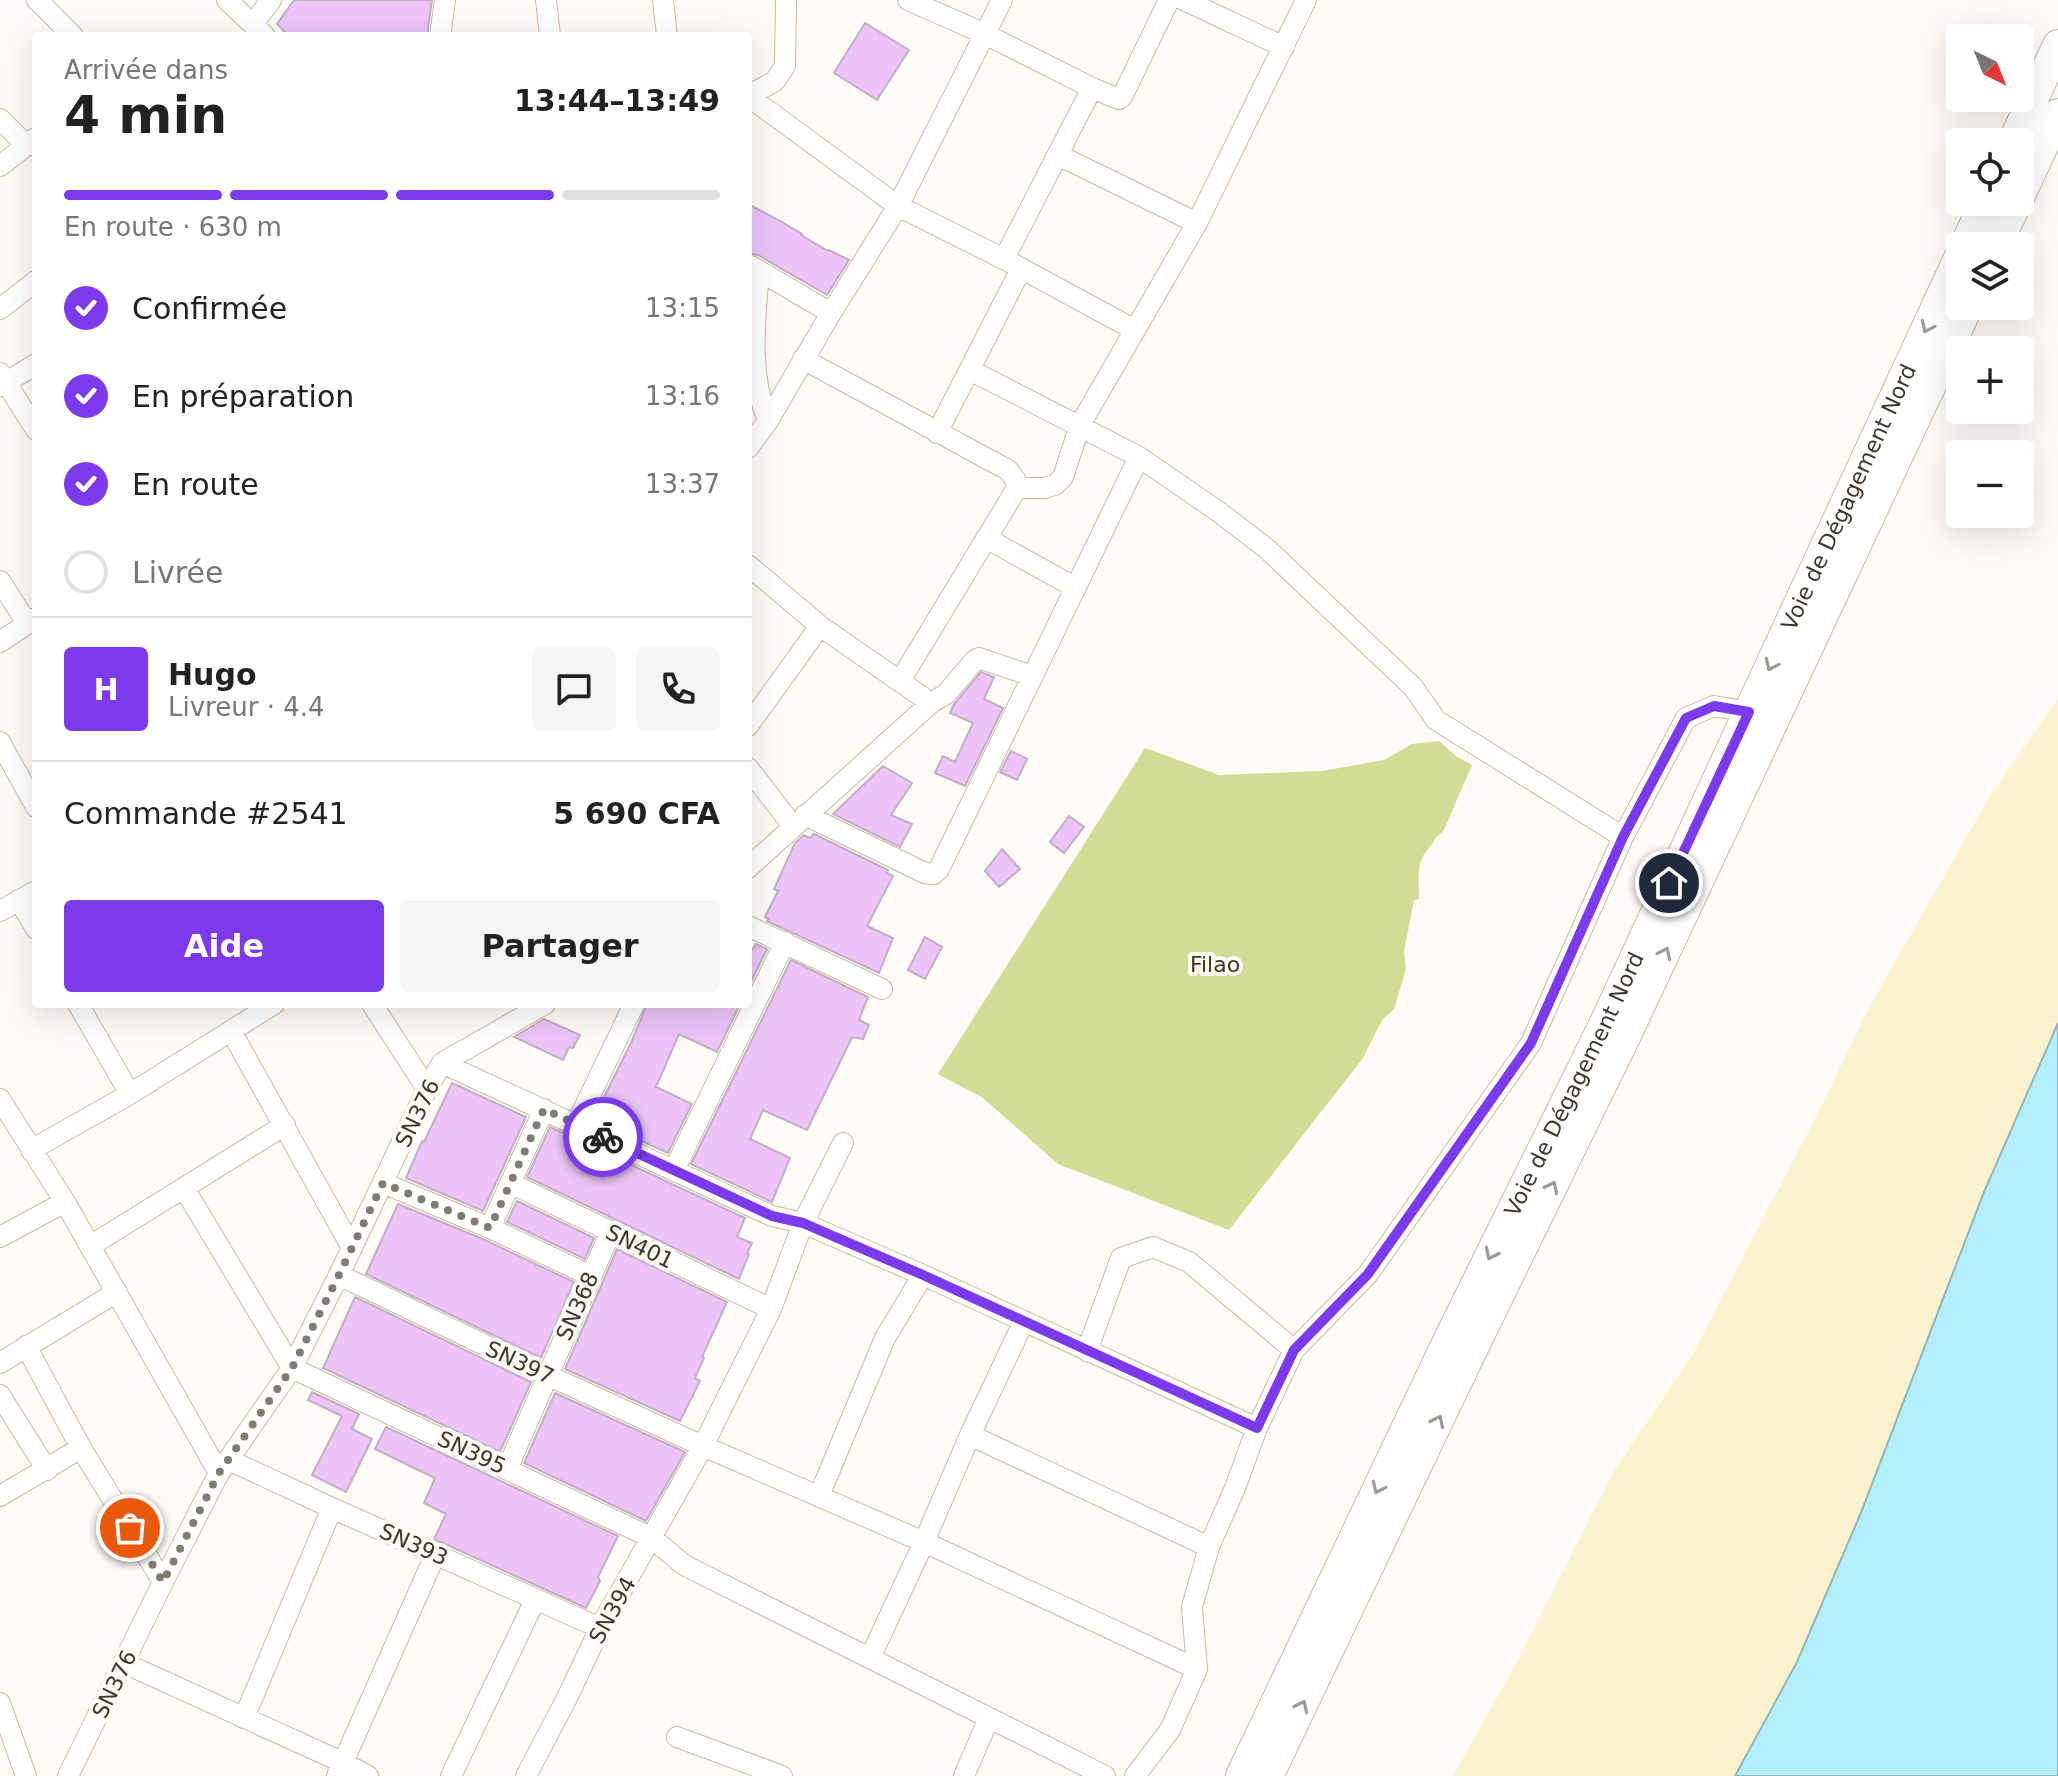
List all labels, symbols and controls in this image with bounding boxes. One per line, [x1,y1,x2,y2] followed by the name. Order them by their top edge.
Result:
[1946,24,2034,112] north arrow
[1946,24,2034,528] map controls
[64,55,228,85] text: Arrivée dans
[514,83,720,118] text: 13:44–13:49
[64,85,227,145] text: 4 min
[1946,128,2034,216] button: locate
[64,212,282,242] text: En route · 630 m
[1946,232,2034,320] button: layers
[64,286,108,330] icon: check
[132,291,287,326] text: Confirmée
[645,293,720,323] text: 13:15
[1921,319,1937,333] one-way arrow
[1946,336,2034,424] button: +
[1776,360,1921,634] street label: Voie de Dégagement Nord
[64,374,108,418] icon: check
[132,379,354,414] text: En préparation
[645,381,720,411] text: 13:16
[1946,440,2034,528] button: −
[64,462,108,506] icon: check
[132,467,259,502] text: En route
[645,469,720,499] text: 13:37
[132,555,223,590] text: Livrée
[532,647,616,731] button: chat
[636,647,720,731] button: phone
[1765,656,1781,671] one-way arrow
[168,657,257,692] text: Hugo
[93,672,119,707] text: H
[168,692,325,722] text: Livreur · 4.4
[64,796,348,831] text: Commande #2541
[553,796,720,831] text: 5 690 CFA
[1635,849,1703,917] pin
[1647,861,1691,905] icon: home
[64,900,384,992] button: Aide
[400,900,720,992] button: Partager
[1655,946,1671,961] one-way arrow
[1500,948,1649,1220] street label: Voie de Dégagement Nord
[1190,952,1240,977] park label: Filao
[390,1075,445,1151] street label: SN376
[563,1097,643,1177] courier
[581,1115,625,1159] icon: bike
[1542,1180,1558,1195] one-way arrow
[602,1219,678,1274] street label: SN401
[1485,1245,1501,1260] one-way arrow
[551,1268,604,1344] street label: SN368
[482,1336,558,1389] street label: SN397
[1428,1414,1444,1429] one-way arrow
[434,1426,510,1479] street label: SN395
[1372,1480,1388,1494] one-way arrow
[96,1494,164,1562] pin
[108,1506,152,1550] icon: bag
[376,1518,452,1571] street label: SN393
[584,1573,641,1648] street label: SN394
[87,1646,142,1722] street label: SN376
[1292,1699,1308,1714] one-way arrow

